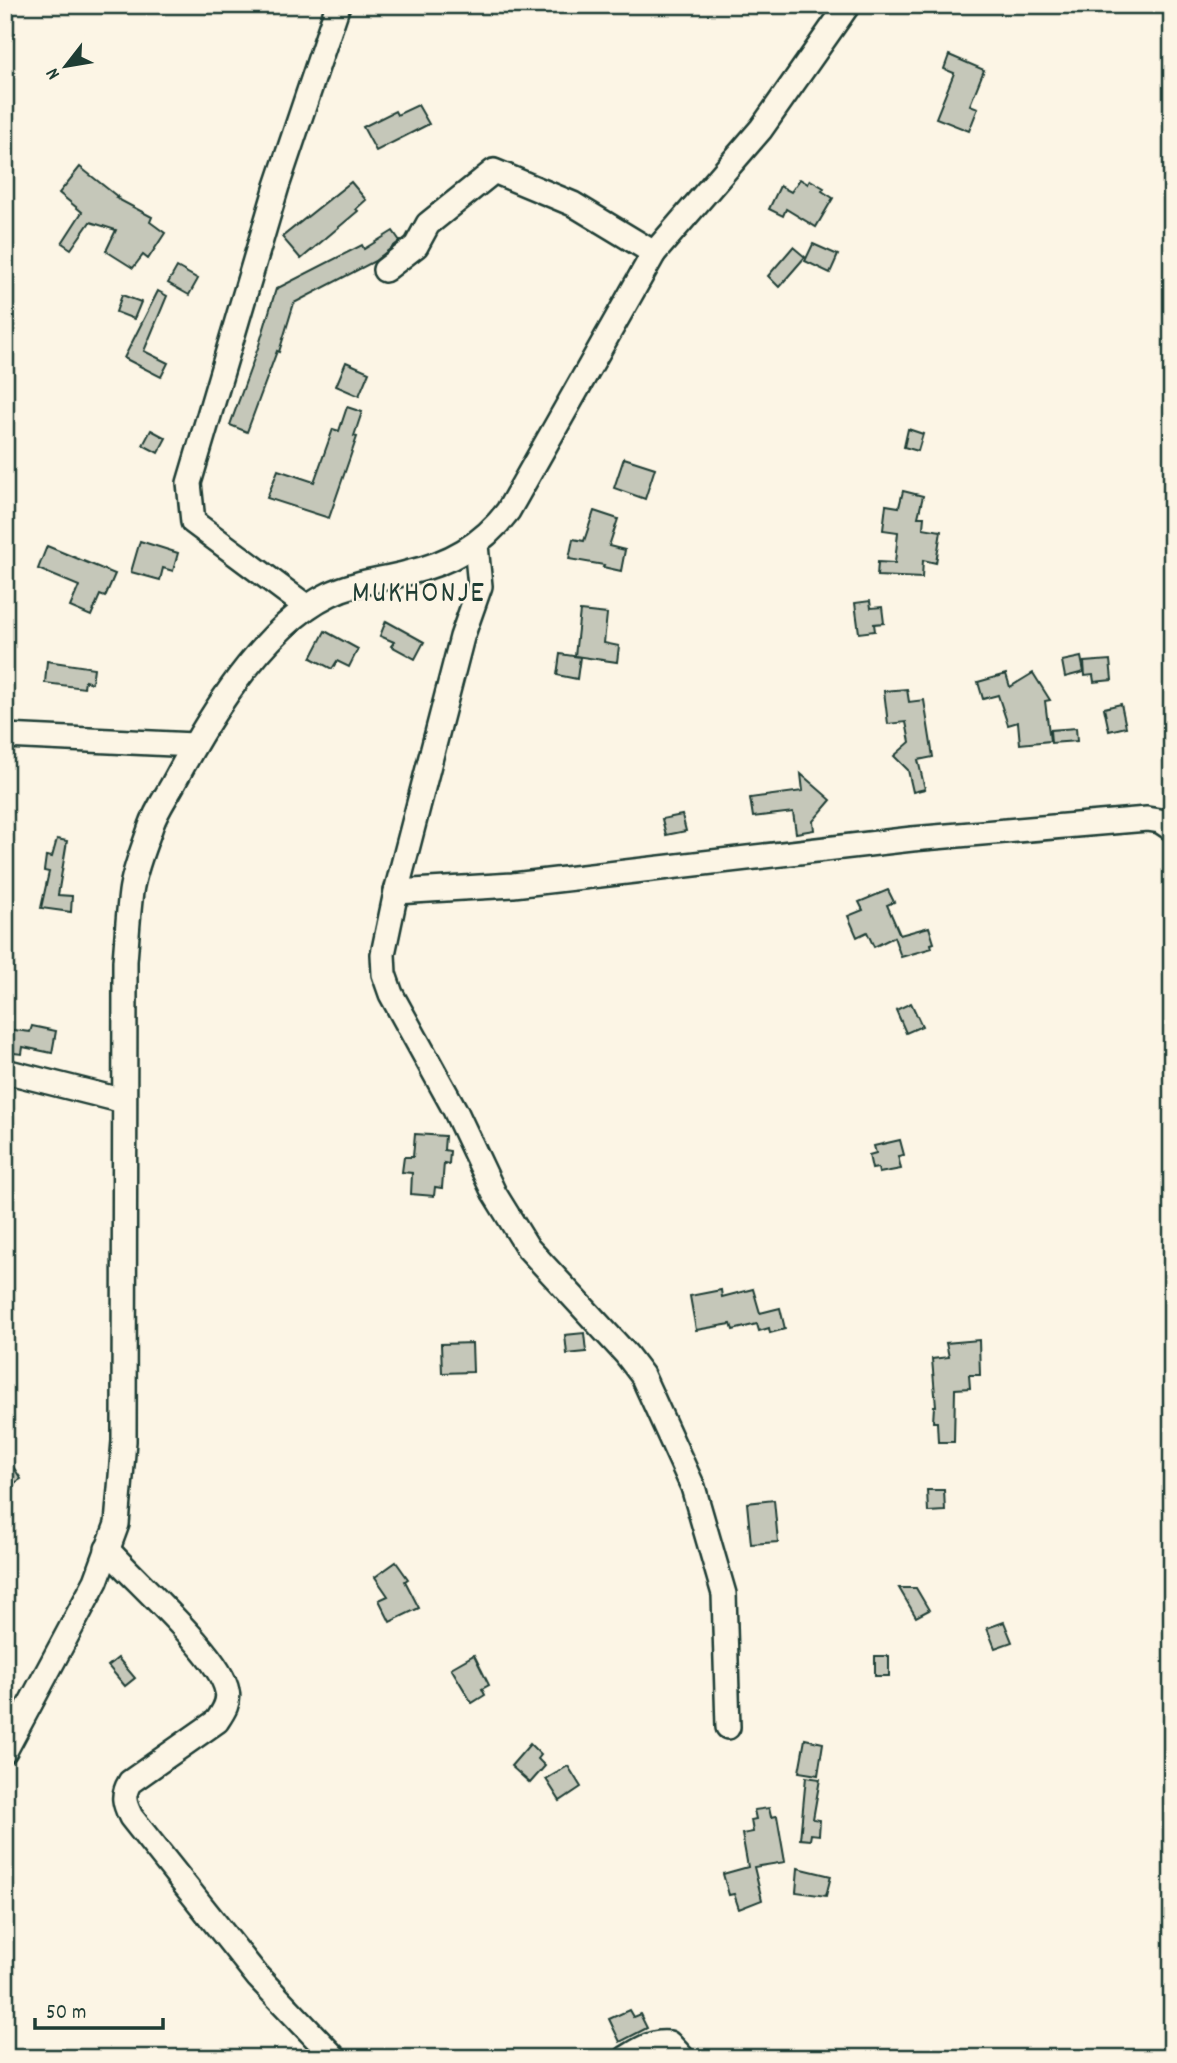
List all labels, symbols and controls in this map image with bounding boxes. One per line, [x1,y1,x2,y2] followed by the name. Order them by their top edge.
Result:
[32,32,102,102] north arrow
[40,62,68,84] text: N
[352,574,486,617] district label: MUKHONJE
[35,1986,163,2030] scale bar
[46,1999,86,2029] text: 50 m

